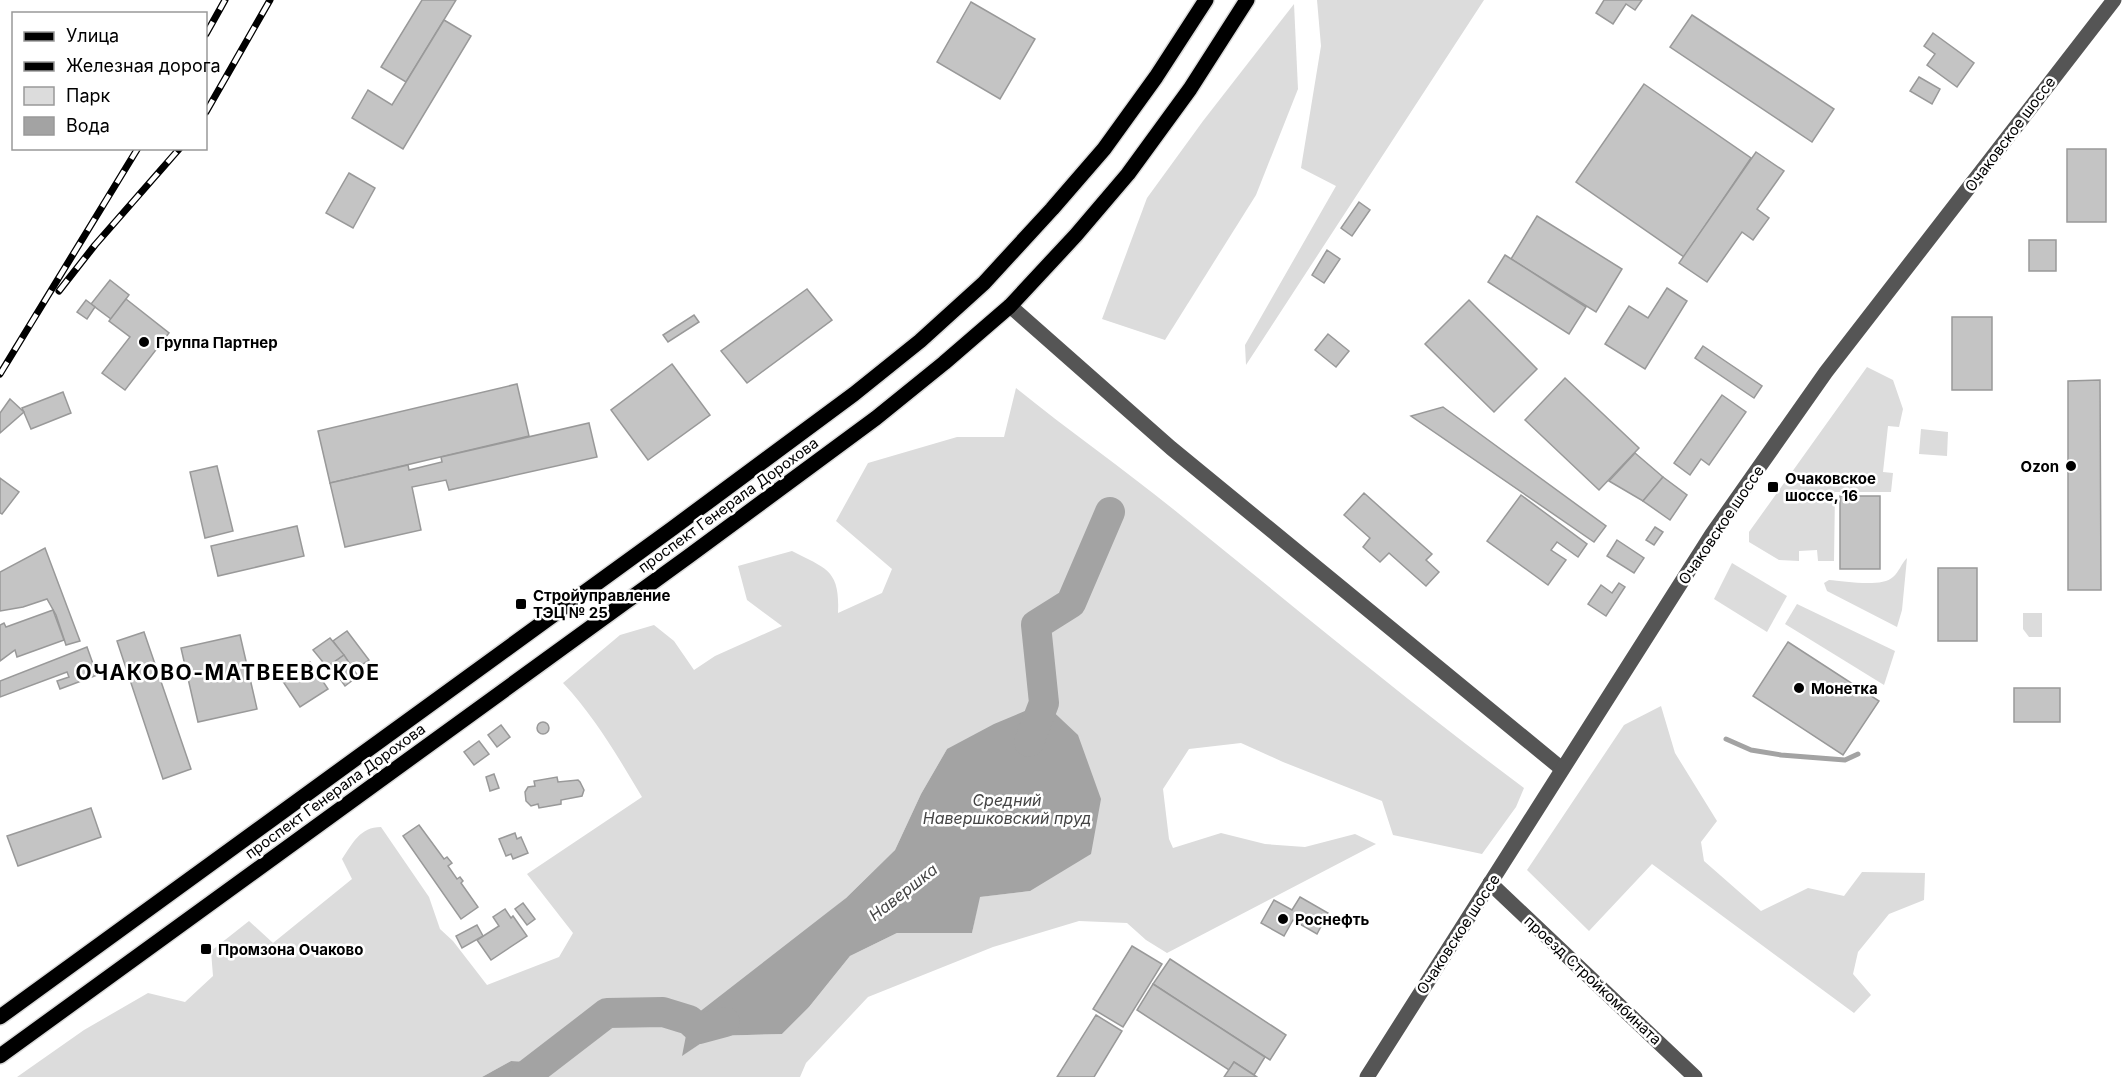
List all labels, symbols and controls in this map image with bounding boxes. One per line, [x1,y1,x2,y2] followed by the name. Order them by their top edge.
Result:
[12,12,207,150] legend
[66,25,119,46] text: Улица
[66,55,221,76] text: Железная дорога
[1960,73,2060,195] street label: Очаковское шоссе
[66,85,111,106] text: Парк
[66,115,110,136] text: Вода
[156,333,278,352] place label: Группа Партнер
[137,335,151,349] marker: Группа Партнер
[634,433,822,577] street label: проспект Генерала Дорохова
[2021,457,2059,476] place label: Ozon
[2064,459,2078,473] marker: Ozon
[1674,462,1768,588] street label: Очаковское шоссе
[1785,469,1876,505] place label: Очаковское шоссе, 16
[1766,480,1780,494] marker: Очаковское шоссе, 16
[533,586,670,622] place label: Стройуправление ТЭЦ № 25
[514,597,528,611] marker: Стройуправление ТЭЦ № 25
[76,660,381,685] district label: ОЧАКОВО-МАТВЕЕВСКОЕ
[1811,679,1878,698] place label: Монетка
[1792,681,1806,695] marker: Монетка
[241,719,429,863] street label: проспект Генерала Дорохова
[923,790,1091,828] water label: Средний Навершковский пруд
[865,859,941,925] water label: Навершка
[1412,870,1504,998] street label: Очаковское шоссе
[1295,910,1369,929] place label: Роснефть
[1520,911,1666,1049] street label: проезд Стройкомбината
[1276,912,1290,926] marker: Роснефть
[218,940,363,959] place label: Промзона Очаково
[199,942,213,956] marker: Промзона Очаково

